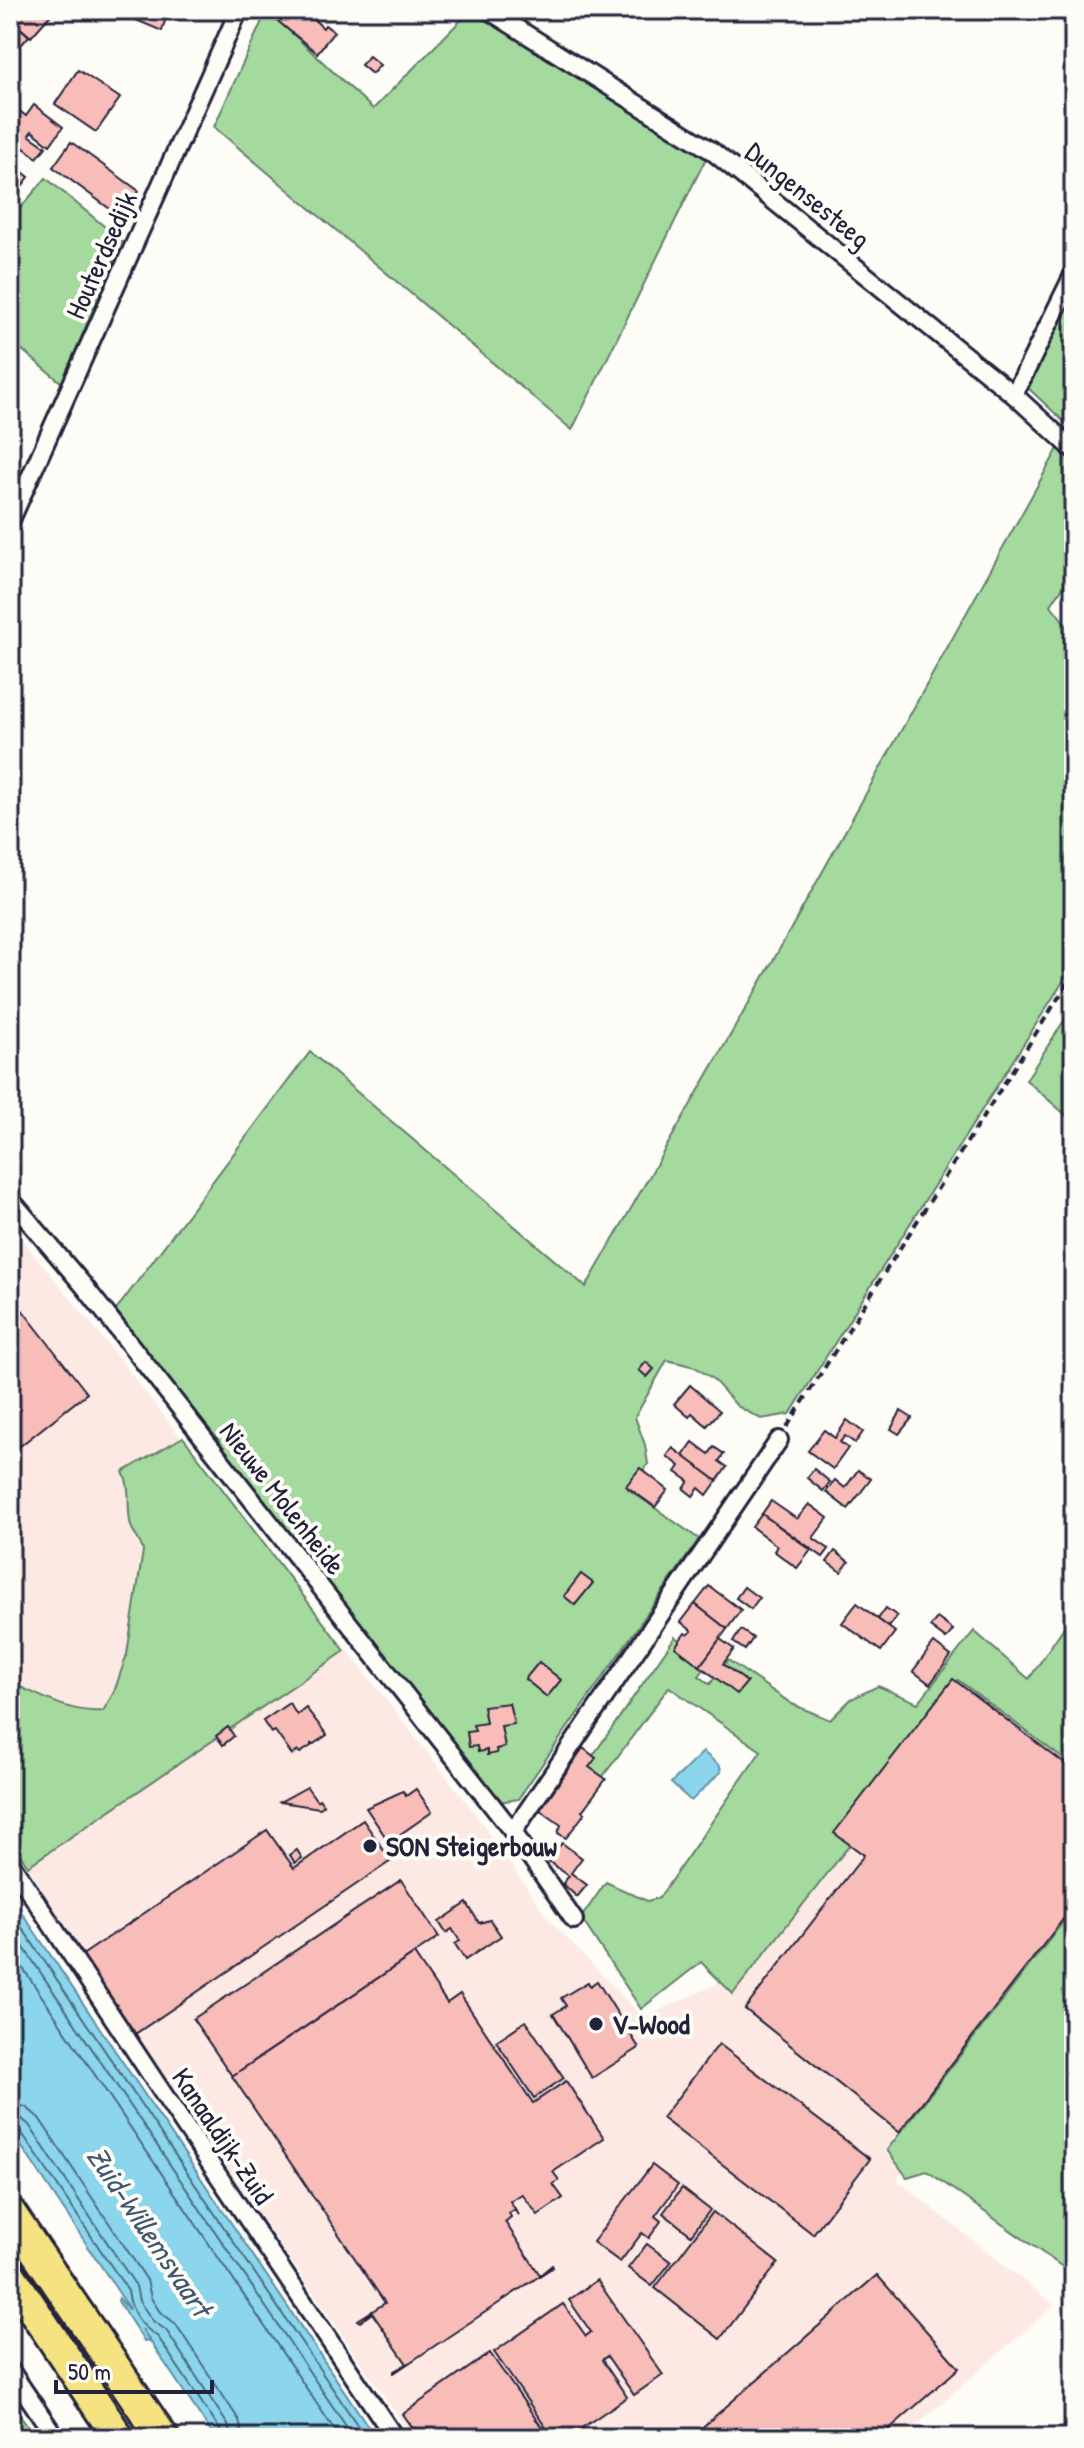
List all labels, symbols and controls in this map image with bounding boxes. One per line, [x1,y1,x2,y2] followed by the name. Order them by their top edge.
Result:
[738,133,878,257] street label: Dungensesteeg
[56,185,146,325] street label: Houterdsedijk
[211,1414,355,1582] street label: Nieuwe Molenheide
[386,1827,557,1866] place label: SON Steigerbouw
[361,1837,379,1855] marker: SON Steigerbouw
[612,2005,690,2043] place label: V-Wood
[587,2015,605,2033] marker: V-Wood
[163,2060,283,2212] street label: Kanaaldijk-Zuid
[78,2138,224,2328] water label: Zuid-Willemsvaart
[56,2344,212,2394] scale bar
[68,2355,111,2387] text: 50 m

